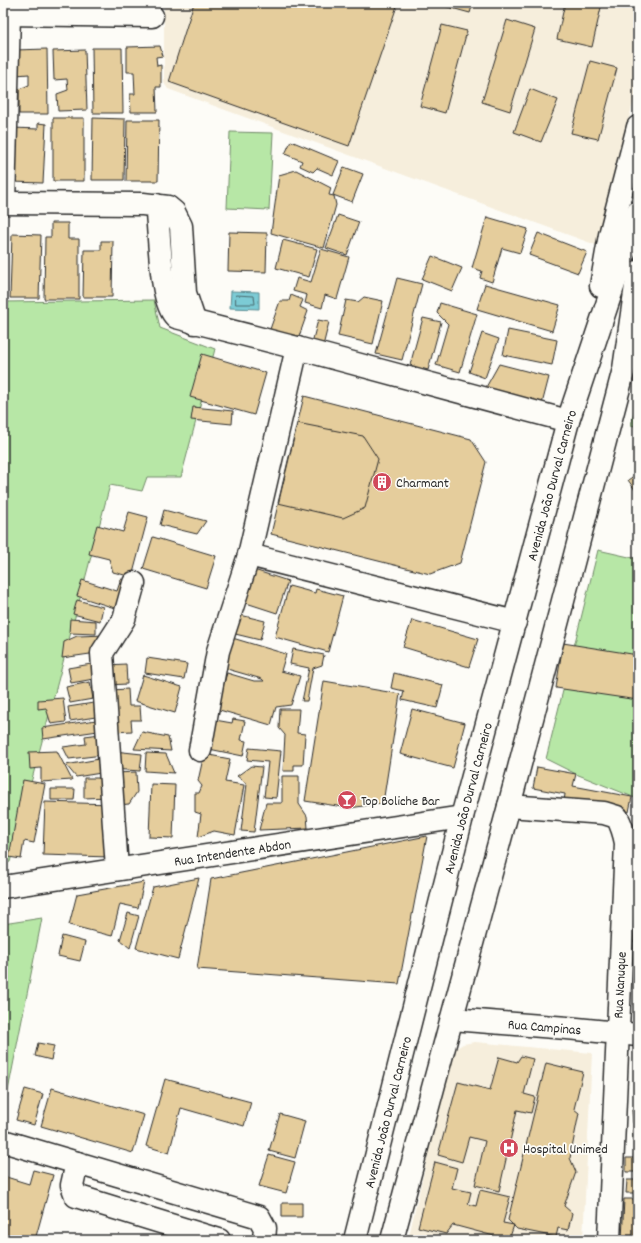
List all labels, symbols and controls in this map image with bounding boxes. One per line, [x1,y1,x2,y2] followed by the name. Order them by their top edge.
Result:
[523,407,583,563] street label: Avenida João Durval Carneiro
[371,471,393,493] building icon: Charmant
[396,474,449,494] place label: Charmant
[440,721,499,876] street label: Avenida João Durval Carneiro
[336,789,358,811] bar icon: Top Boliche Bar
[361,792,441,812] place label: Top Boliche Bar
[173,835,293,873] street label: Rua Intendente Abdon
[609,951,633,1019] street label: Rua Nanuque
[507,1015,582,1041] street label: Rua Campinas
[361,1035,418,1190] street label: Avenida João Durval Carneiro
[498,1137,520,1159] hospital icon: Hospital Unimed
[523,1140,608,1160] place label: Hospital Unimed

